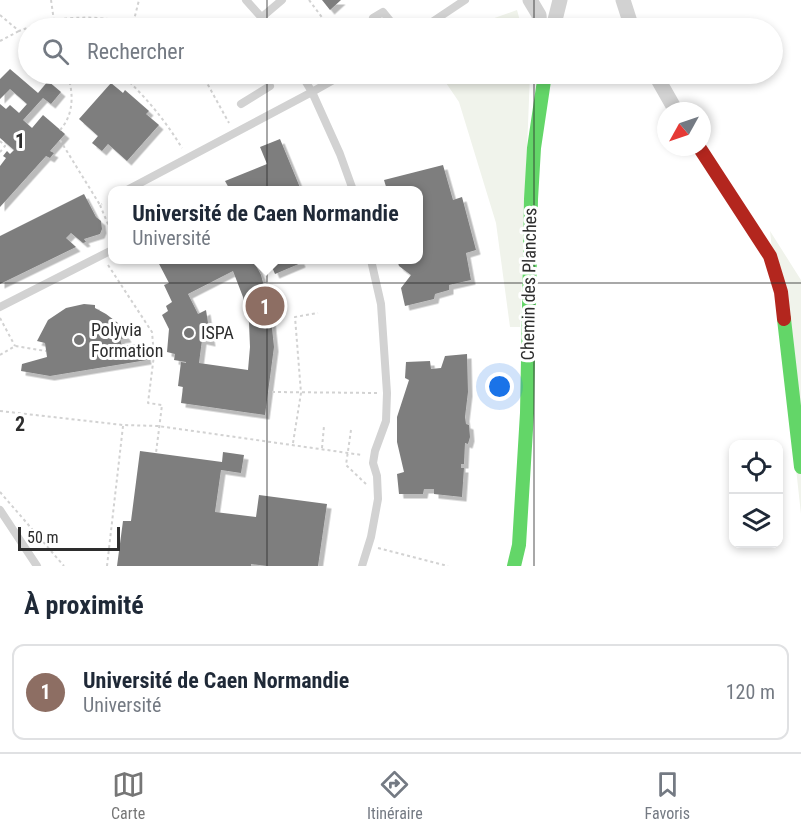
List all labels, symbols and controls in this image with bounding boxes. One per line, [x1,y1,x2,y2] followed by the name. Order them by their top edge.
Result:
[18,18,783,84] search box
[39,35,72,68] icon: search
[87,39,184,64] text: Rechercher
[657,102,711,156] north arrow
[15,129,25,153] text: 1
[108,186,423,264] popup
[132,201,399,226] text: Université de Caen Normandie
[517,207,540,361] street label: Chemin des Planches
[132,226,211,250] text: Université
[246,284,284,328] pin: 1
[91,319,163,361] place label: Polyvia Formation
[201,322,235,343] place label: ISPA
[182,326,196,340] marker: ISPA
[72,333,86,347] marker: Polyvia Formation
[485,372,514,401] your location
[15,412,25,436] text: 2
[729,440,783,548] map controls
[729,440,783,494] button: locate
[729,494,783,548] button: layers
[18,524,120,552] scale bar
[27,528,59,547] text: 50 m
[24,590,144,620] text: À proximité
[83,668,349,693] text: Université de Caen Normandie
[40,680,51,704] text: 1
[726,680,775,704] text: 120 m
[83,693,161,717] text: Université
[111,768,145,823] tab: Carte
[367,768,423,823] tab: Itinéraire
[645,768,690,823] tab: Favoris

